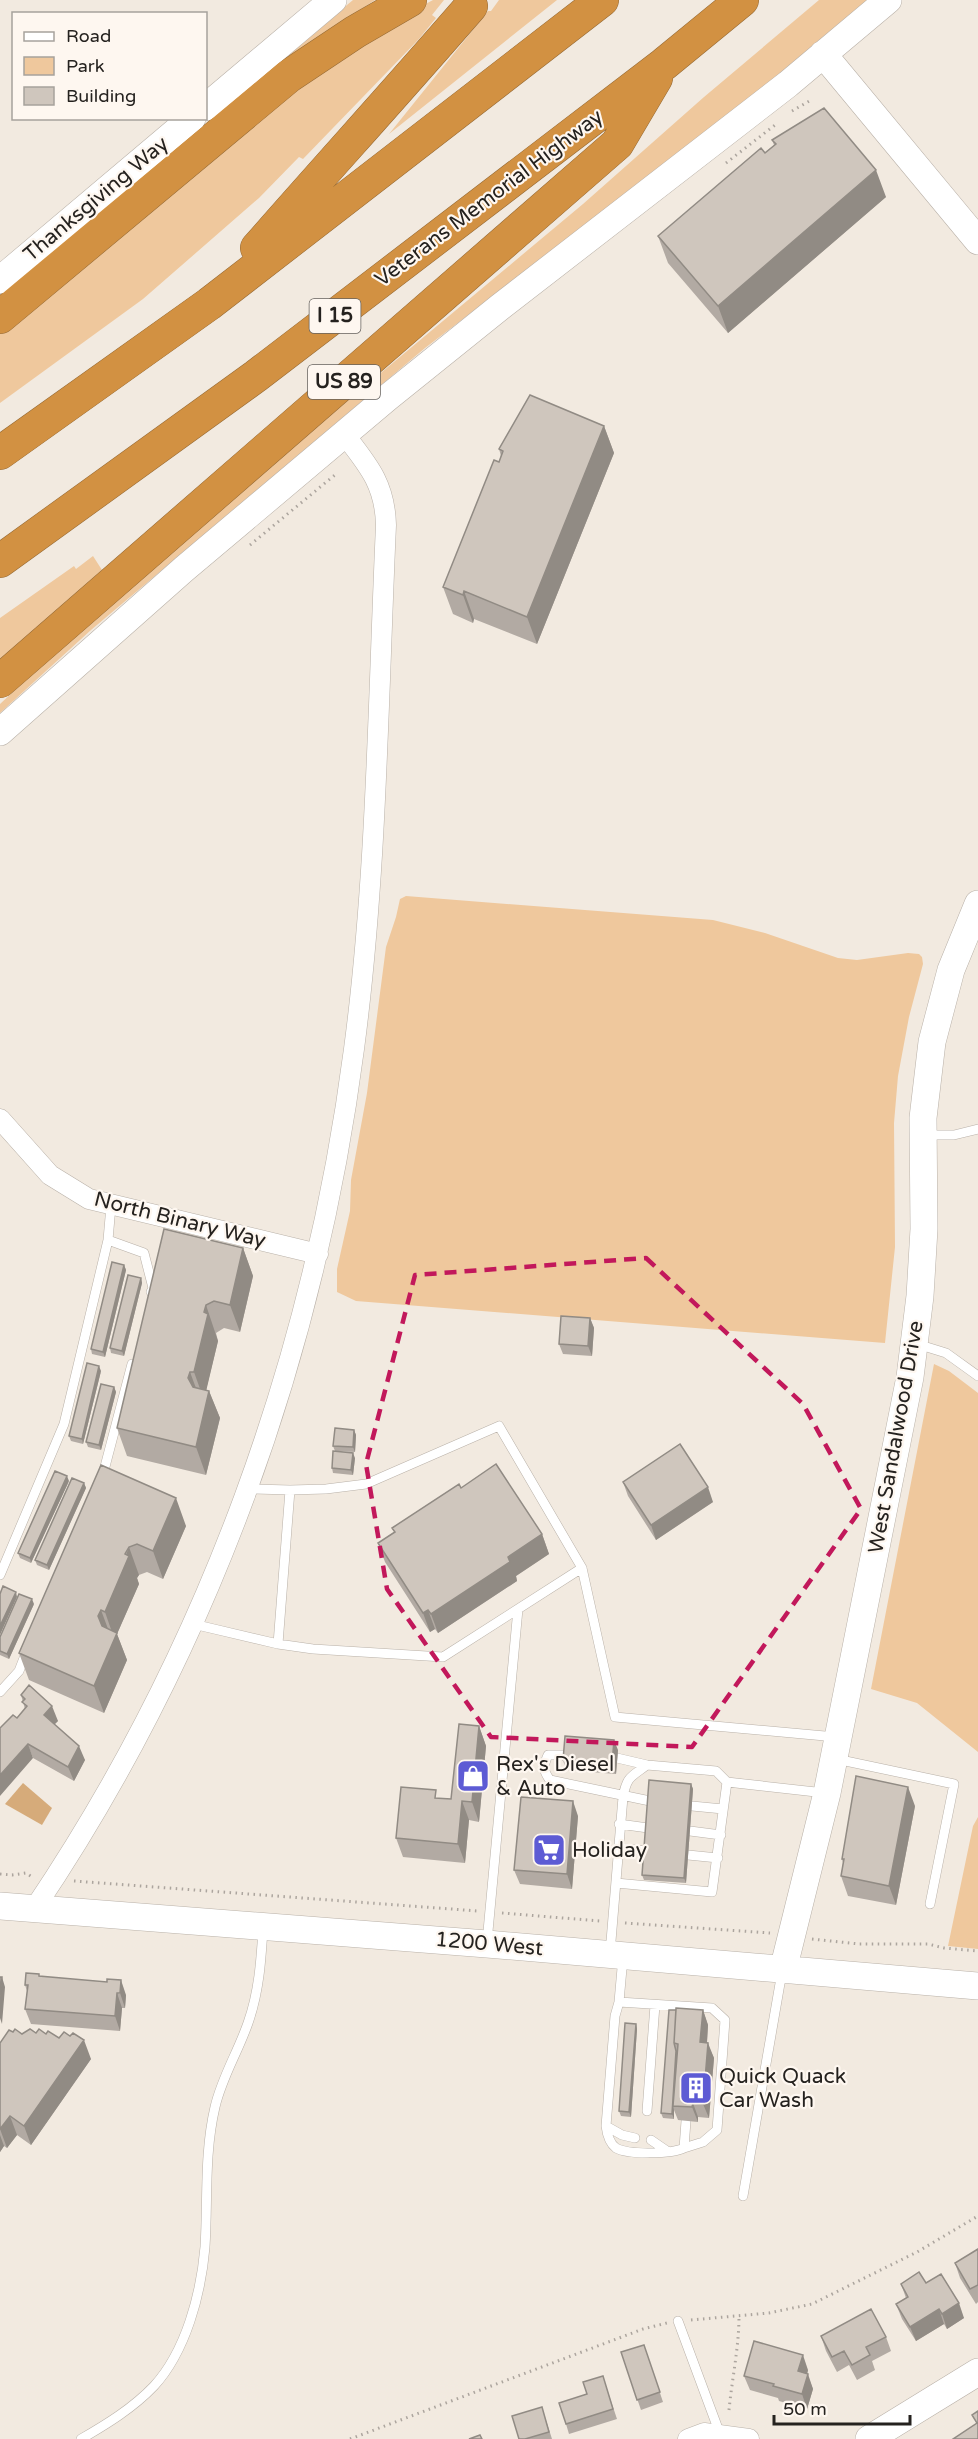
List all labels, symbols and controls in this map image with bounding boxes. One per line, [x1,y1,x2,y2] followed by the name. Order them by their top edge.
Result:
[12,12,207,120] legend
[66,25,111,47] text: Road
[66,55,105,77] text: Park
[66,85,136,107] text: Building
[370,104,608,292] street label: Veterans Memorial Highway
[19,131,173,267] street label: Thanksgiving Way
[310,299,360,333] road number: I 15
[308,365,380,399] road number: US 89
[92,1187,268,1253] street label: North Binary Way
[863,1319,929,1555] street label: West Sandalwood Drive
[496,1752,614,1801] place label: Rex's Diesel & Auto
[455,1758,491,1794] shop icon: Rex's Diesel & Auto
[531,1832,567,1868] supermarket icon: Holiday
[572,1838,647,1863] place label: Holiday
[434,1927,544,1961] street label: 1200 West
[719,2064,846,2113] place label: Quick Quack Car Wash
[678,2070,714,2106] building icon: Quick Quack Car Wash
[774,2388,910,2426] scale bar
[783,2398,827,2420] text: 50 m

